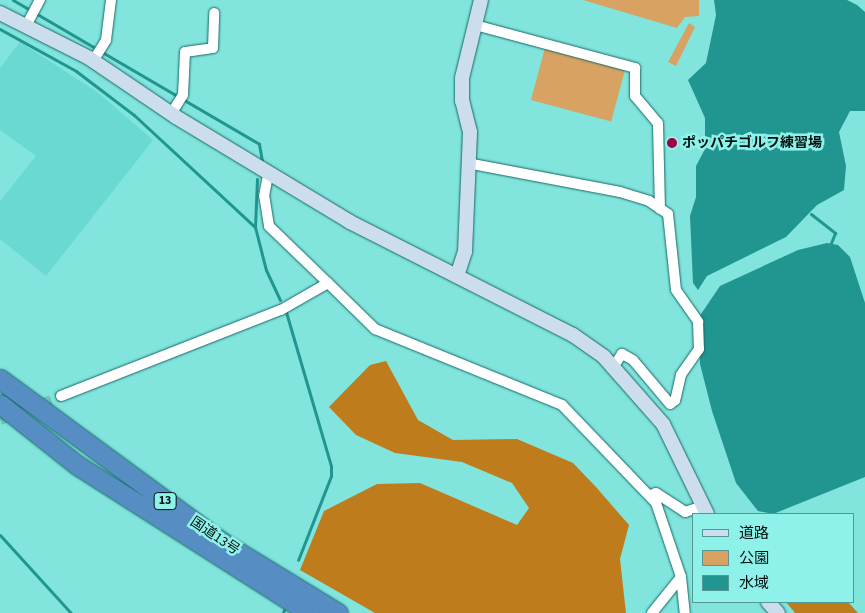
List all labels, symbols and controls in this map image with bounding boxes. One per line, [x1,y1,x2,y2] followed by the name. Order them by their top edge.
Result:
[682,135,822,151] place label: ポッパチゴルフ練習場
[666,137,678,149] marker: ポッパチゴルフ練習場
[152,492,178,511] road number: 13
[187,513,243,559] street label: 国道13号
[692,513,855,603] legend
[739,523,769,544] text: 道路
[739,548,769,569] text: 公園
[739,573,769,594] text: 水域

